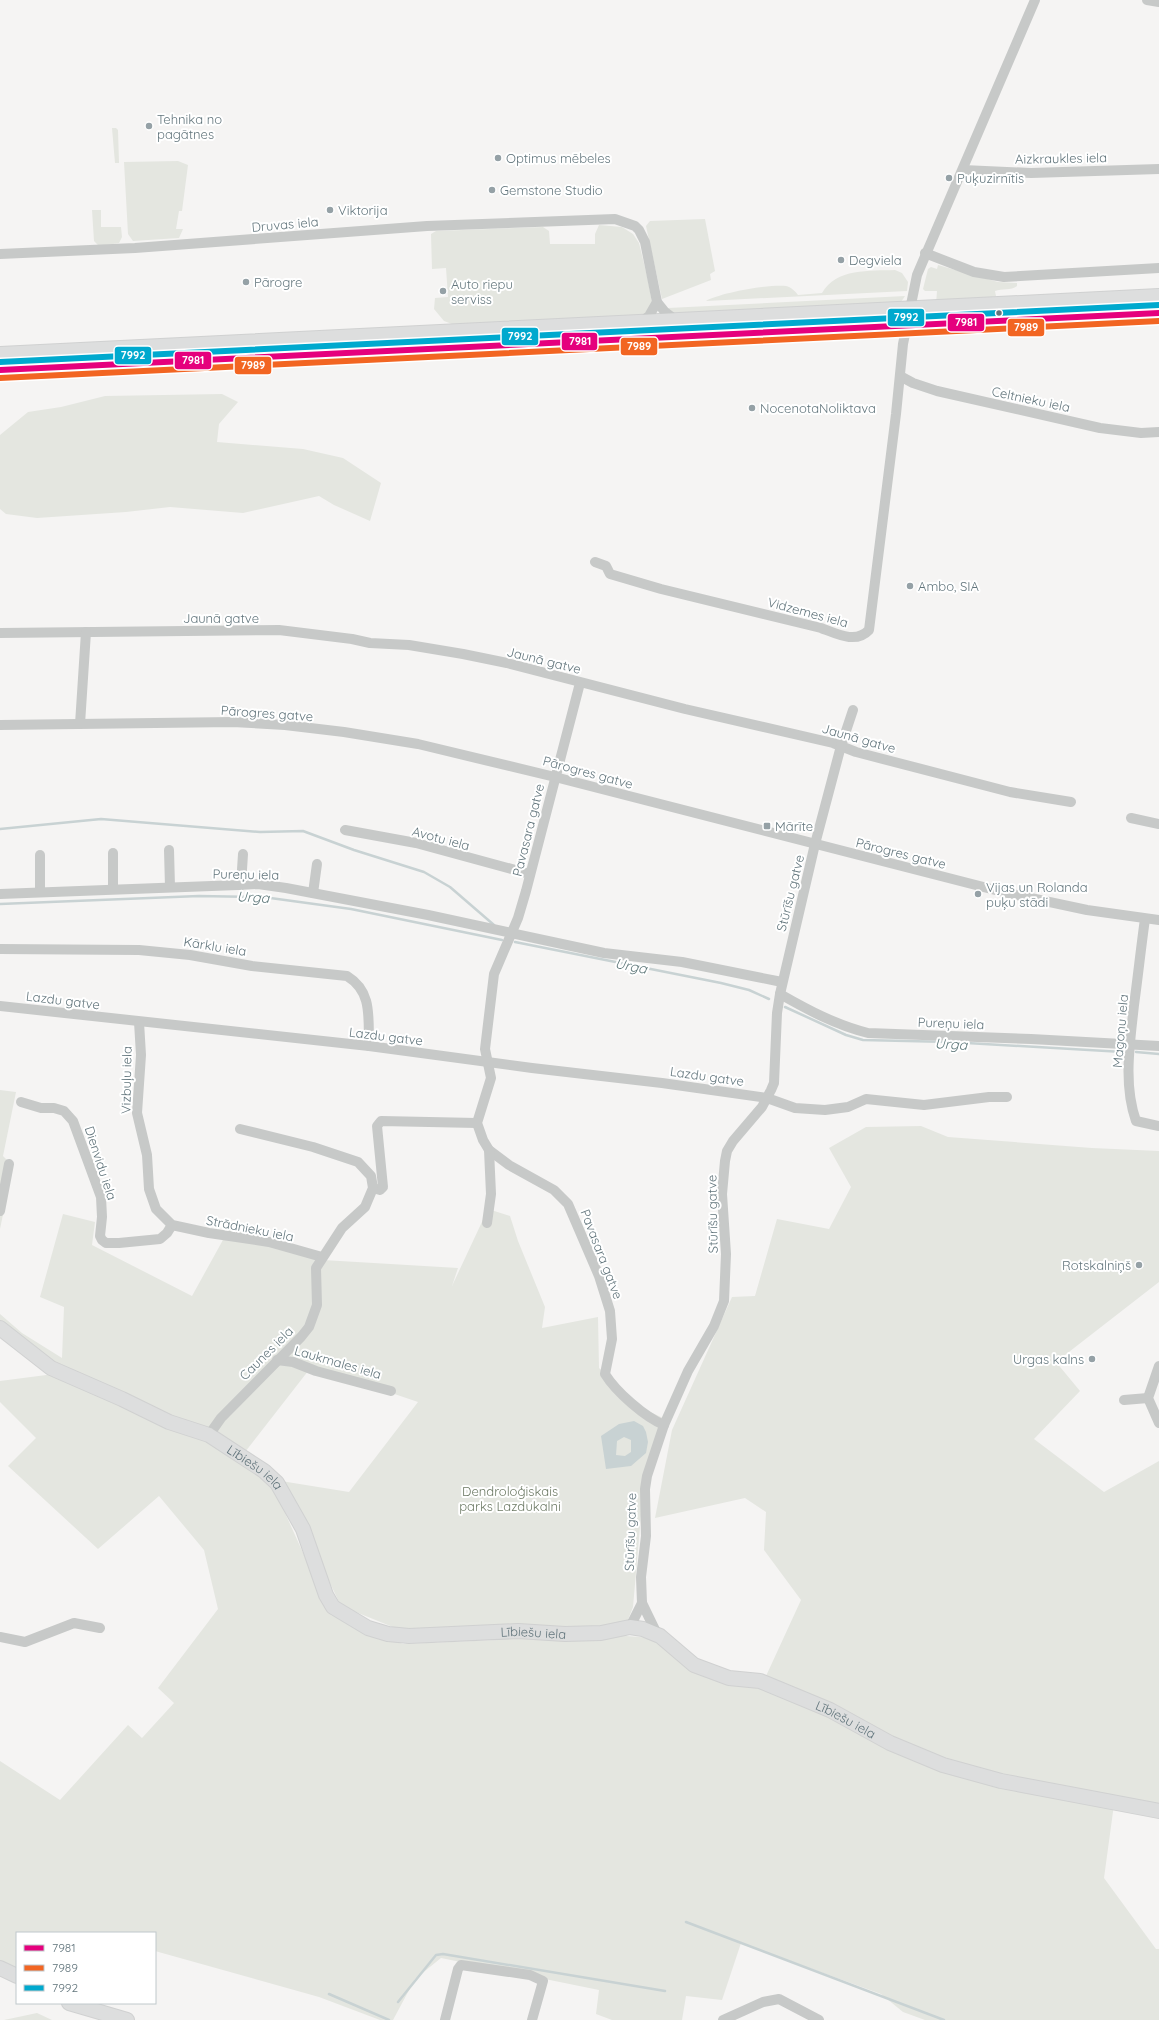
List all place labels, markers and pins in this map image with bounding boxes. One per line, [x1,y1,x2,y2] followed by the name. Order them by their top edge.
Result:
[157,111,222,142] place label: Tehnika no pagātnes
[144,121,154,131] marker: Tehnika no pagātnes
[506,150,611,166] place label: Optimus mēbeles
[493,153,503,163] marker: Optimus mēbeles
[957,170,1024,186] place label: Puķuzirnītis
[944,173,954,183] marker: Puķuzirnītis
[500,182,603,198] place label: Gemstone Studio
[487,185,497,195] marker: Gemstone Studio
[338,202,388,218] place label: Viktorija
[325,205,335,215] marker: Viktorija
[849,252,902,268] place label: Degviela
[836,255,846,265] marker: Degviela
[254,274,302,290] place label: Pārogre
[451,276,513,307] place label: Auto riepu serviss
[241,277,251,287] marker: Pārogre
[438,286,448,296] marker: Auto riepu serviss
[994,308,1004,318] unlabelled marker
[760,400,876,416] place label: NocenotaNoliktava
[747,403,757,413] marker: NocenotaNoliktava
[918,578,980,594] place label: Ambo, SIA
[905,581,915,591] marker: Ambo, SIA
[775,818,813,834] place label: Mārīte
[762,821,772,831] marker: Mārīte
[986,879,1088,910] place label: Vijas un Rolanda puķu stādi
[973,889,983,899] marker: Vijas un Rolanda puķu stādi
[1062,1257,1131,1273] place label: Rotskalniņš
[1134,1260,1144,1270] marker: Rotskalniņš
[1013,1351,1084,1367] place label: Urgas kalns
[1087,1354,1097,1364] marker: Urgas kalns

